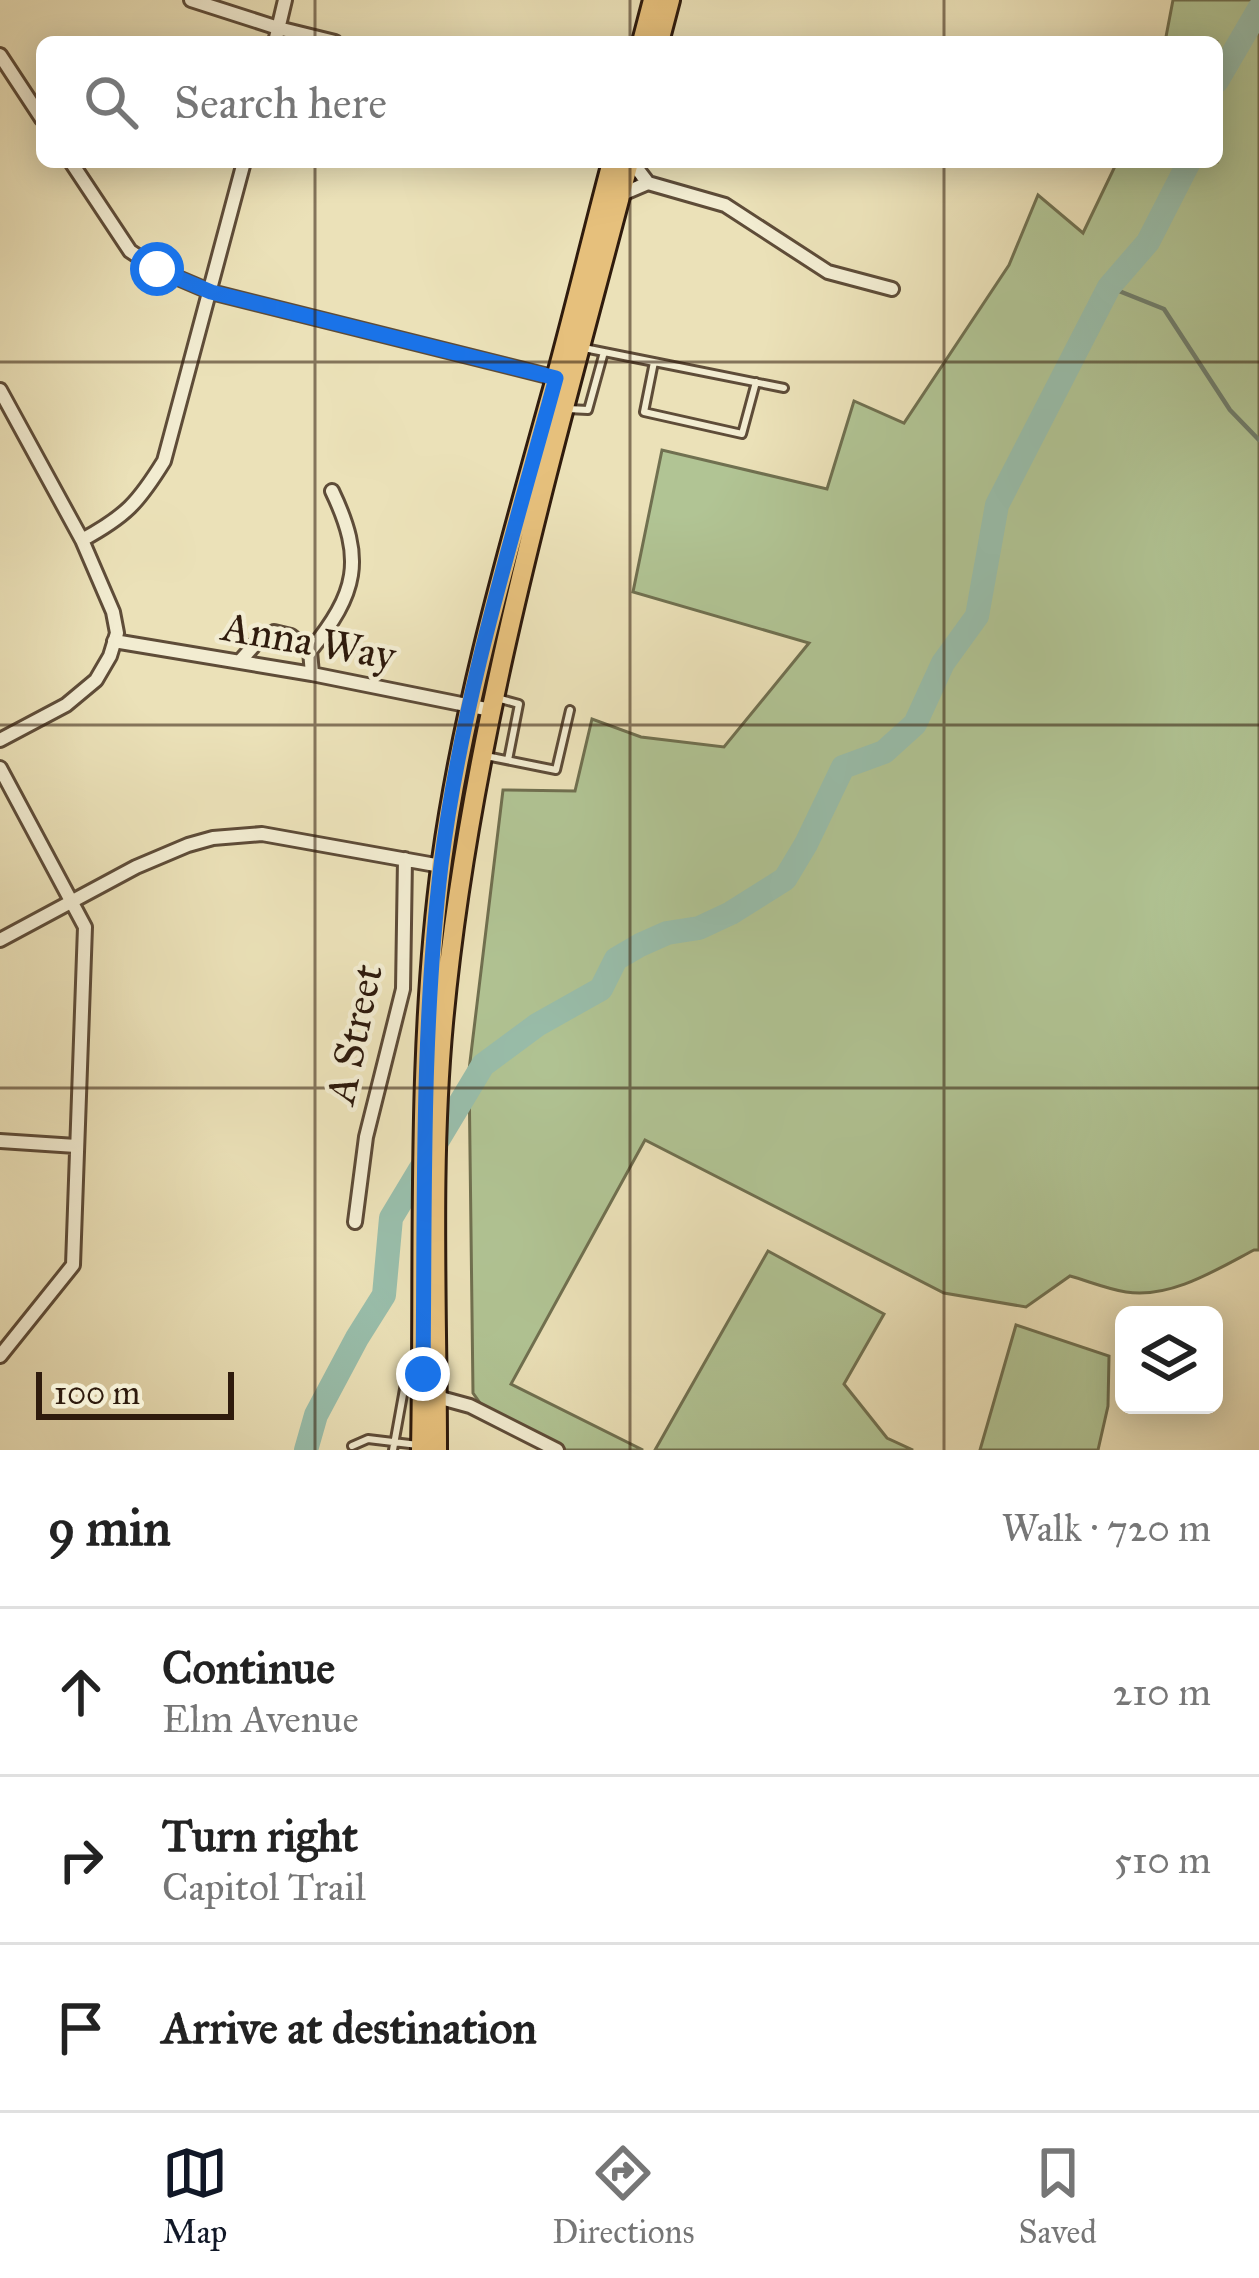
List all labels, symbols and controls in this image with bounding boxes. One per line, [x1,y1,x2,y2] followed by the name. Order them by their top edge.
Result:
[36,36,1223,168] search box
[78,69,144,135] icon: search
[174,75,387,130] text: Search here
[130,242,184,296] route start
[216,600,401,682] street label: Anna Way
[313,959,394,1111] street label: A Street
[1115,1306,1223,1414] map controls
[1115,1306,1223,1414] button: layers
[396,1347,450,1401] route end
[36,1366,234,1419] scale bar
[54,1373,140,1413] text: 100 m
[48,1497,171,1559] text: 9 min
[1001,1504,1211,1552] text: Walk · 720 m
[162,1640,335,1695] text: Continue
[48,1659,114,1725] icon: ahead
[1113,1668,1211,1716] text: 210 m
[162,1695,359,1743] text: Elm Avenue
[162,1808,358,1863] text: Turn right
[48,1827,114,1893] icon: right
[1114,1836,1211,1884] text: 510 m
[162,1863,366,1911] text: Capitol Trail
[48,1995,114,2061] icon: arrive
[162,2000,537,2055] text: Arrive at destination
[162,2140,228,2252] tab: Map
[552,2140,694,2252] tab: Directions
[1019,2140,1097,2252] tab: Saved

